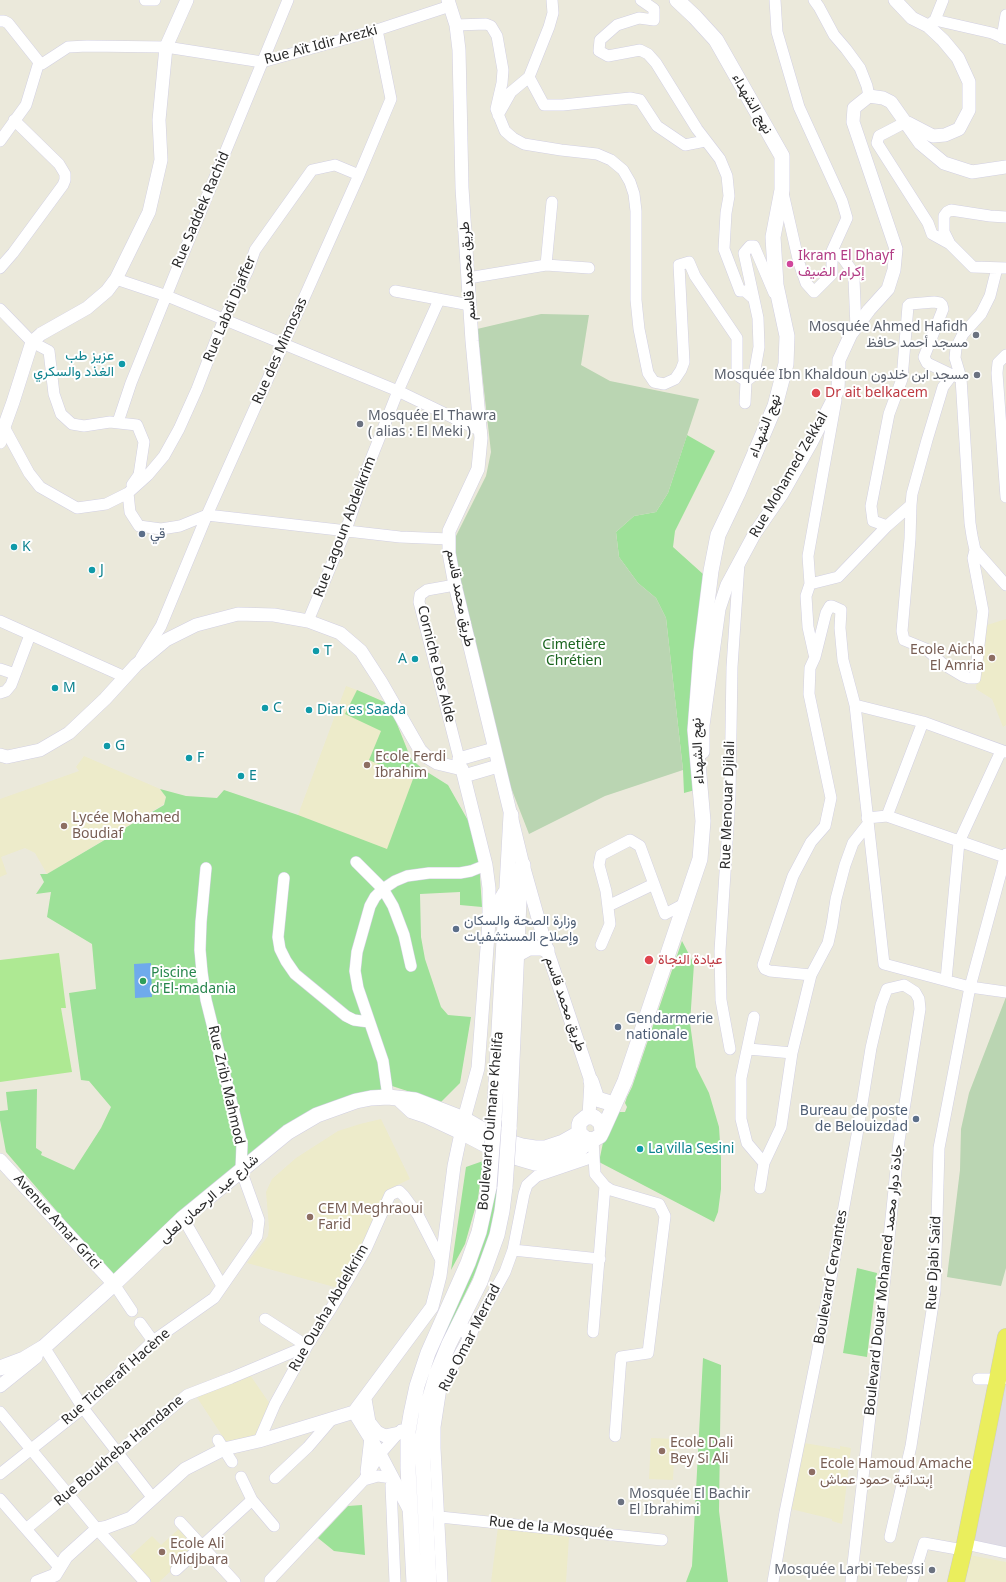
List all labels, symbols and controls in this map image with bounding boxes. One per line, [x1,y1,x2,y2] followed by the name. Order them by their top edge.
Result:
[263,22,379,68] street label: Rue Aït Idir Arezki
[728,71,776,137] street label: نهج الشهداء
[169,149,233,271] street label: Rue Saddek Rachid
[456,221,480,321] street label: طريق محمد قاسم
[798,248,894,280] place label: Ikram El Dhayf إكرام الضيف
[200,253,260,365] street label: Rue Labdi Djaffer
[785,259,795,269] marker: Ikram El Dhayf إكرام الضيف
[249,295,311,407] street label: Rue des Mimosas
[809,319,968,352] place label: Mosquée Ahmed Hafidh مسجد أحمد حافظ
[971,330,981,340] marker: Mosquée Ahmed Hafidh مسجد أحمد حافظ
[33,348,114,380] place label: عزيز طب الغذد والسكري
[117,359,127,369] marker: عزيز طب الغذد والسكري
[714,367,969,383] place label: Mosquée Ibn Khaldoun مسجد ابن خلدون
[972,370,982,380] marker: Mosquée Ibn Khaldoun مسجد ابن خلدون
[825,385,928,401] place label: Dr ait belkacem
[810,387,822,399] marker: Dr ait belkacem
[745,392,785,460] street label: نهج الشهداء
[368,408,496,440] place label: Mosquée El Thawra ( alias : El Meki )
[746,409,832,541] street label: Rue Mohamed Zekkal
[355,419,365,429] marker: Mosquée El Thawra ( alias : El Meki )
[310,454,380,600] street label: Rue Lagoun Abdelkrim
[150,526,165,542] place label: قي
[137,529,147,539] marker: قي
[22,539,31,555] place label: K
[9,542,19,552] marker: K
[442,548,478,648] street label: طريق محمد قاسم
[100,562,104,578] place label: J
[87,565,97,575] marker: J
[413,604,459,724] street label: Corniche Des Alde
[542,637,606,670] park label: Cimetière Chrétien
[910,642,984,674] place label: Ecole Aicha El Amria
[324,643,332,659] place label: T
[311,646,321,656] marker: T
[398,651,407,667] place label: A
[987,653,997,663] marker: Ecole Aicha El Amria
[410,654,420,664] marker: A
[63,680,76,696] place label: M
[50,683,60,693] marker: M
[273,700,282,716] place label: C
[317,702,406,718] place label: Diar es Saada
[260,703,270,713] marker: C
[304,705,314,715] marker: Diar es Saada
[688,717,708,785] street label: نهج الشهداء
[115,738,125,754] place label: G
[717,740,739,870] street label: Rue Menouar Djilali
[102,741,112,751] marker: G
[375,749,446,782] place label: Ecole Ferdi Ibrahim
[197,750,204,766] place label: F
[184,753,194,763] marker: F
[362,760,372,770] marker: Ecole Ferdi Ibrahim
[249,768,257,784] place label: E
[236,771,246,781] marker: E
[72,810,180,842] place label: Lycée Mohamed Boudiaf
[59,821,69,831] marker: Lycée Mohamed Boudiaf
[464,913,579,946] place label: وزارة الصحة والسكان وإصلاح المستشفيات
[451,924,461,934] marker: وزارة الصحة والسكان وإصلاح المستشفيات
[658,952,723,968] place label: عيادة النجاة
[541,954,589,1054] street label: طريق محمد قاسم
[643,954,655,966] marker: عيادة النجاة
[151,965,236,998] place label: Piscine d'El-madania
[138,976,148,986] marker: Piscine d'El-madania
[626,1011,713,1044] place label: Gendarmerie nationale
[613,1022,623,1032] marker: Gendarmerie nationale
[204,1024,248,1146] street label: Rue Zribi Mahmod
[475,1031,507,1211] street label: Boulevard Oulmane Khelifa
[800,1103,908,1136] place label: Bureau de poste de Belouizdad
[911,1114,921,1124] marker: Bureau de poste de Belouizdad
[648,1141,734,1157] place label: La villa Sesini
[635,1144,645,1154] marker: La villa Sesini
[861,1144,907,1416] street label: Boulevard Douar Mohamed جادة دوار محمد
[156,1151,262,1247] street label: شارع عبد الرحمان لعلى
[10,1171,104,1273] street label: Avenue Amar Grici
[318,1201,423,1234] place label: CEM Meghraoui Farid
[811,1209,851,1345] street label: Boulevard Cervantes
[305,1212,315,1222] marker: CEM Meghraoui Farid
[923,1216,945,1310] street label: Rue Djabi Saïd
[286,1241,372,1375] street label: Rue Ouaha Abdelkrim
[436,1281,504,1395] street label: Rue Omar Merrad
[58,1325,174,1429] street label: Rue Ticherafi Hacène
[51,1392,187,1510] street label: Rue Boukheba Hamdane
[670,1435,733,1468] place label: Ecole Dali Bey Si Ali
[657,1446,667,1456] marker: Ecole Dali Bey Si Ali
[820,1456,972,1488] place label: Ecole Hamoud Amache إبتدائية حمود عماش
[807,1467,817,1477] marker: Ecole Hamoud Amache إبتدائية حمود عماش
[629,1486,750,1518] place label: Mosquée El Bachir El Ibrahimi
[616,1497,626,1507] marker: Mosquée El Bachir El Ibrahimi
[488,1513,614,1543] street label: Rue de la Mosquée
[170,1536,228,1568] place label: Ecole Ali Midjbara
[157,1547,167,1557] marker: Ecole Ali Midjbara
[774,1562,924,1578] place label: Mosquée Larbi Tebessi
[927,1565,937,1575] marker: Mosquée Larbi Tebessi

